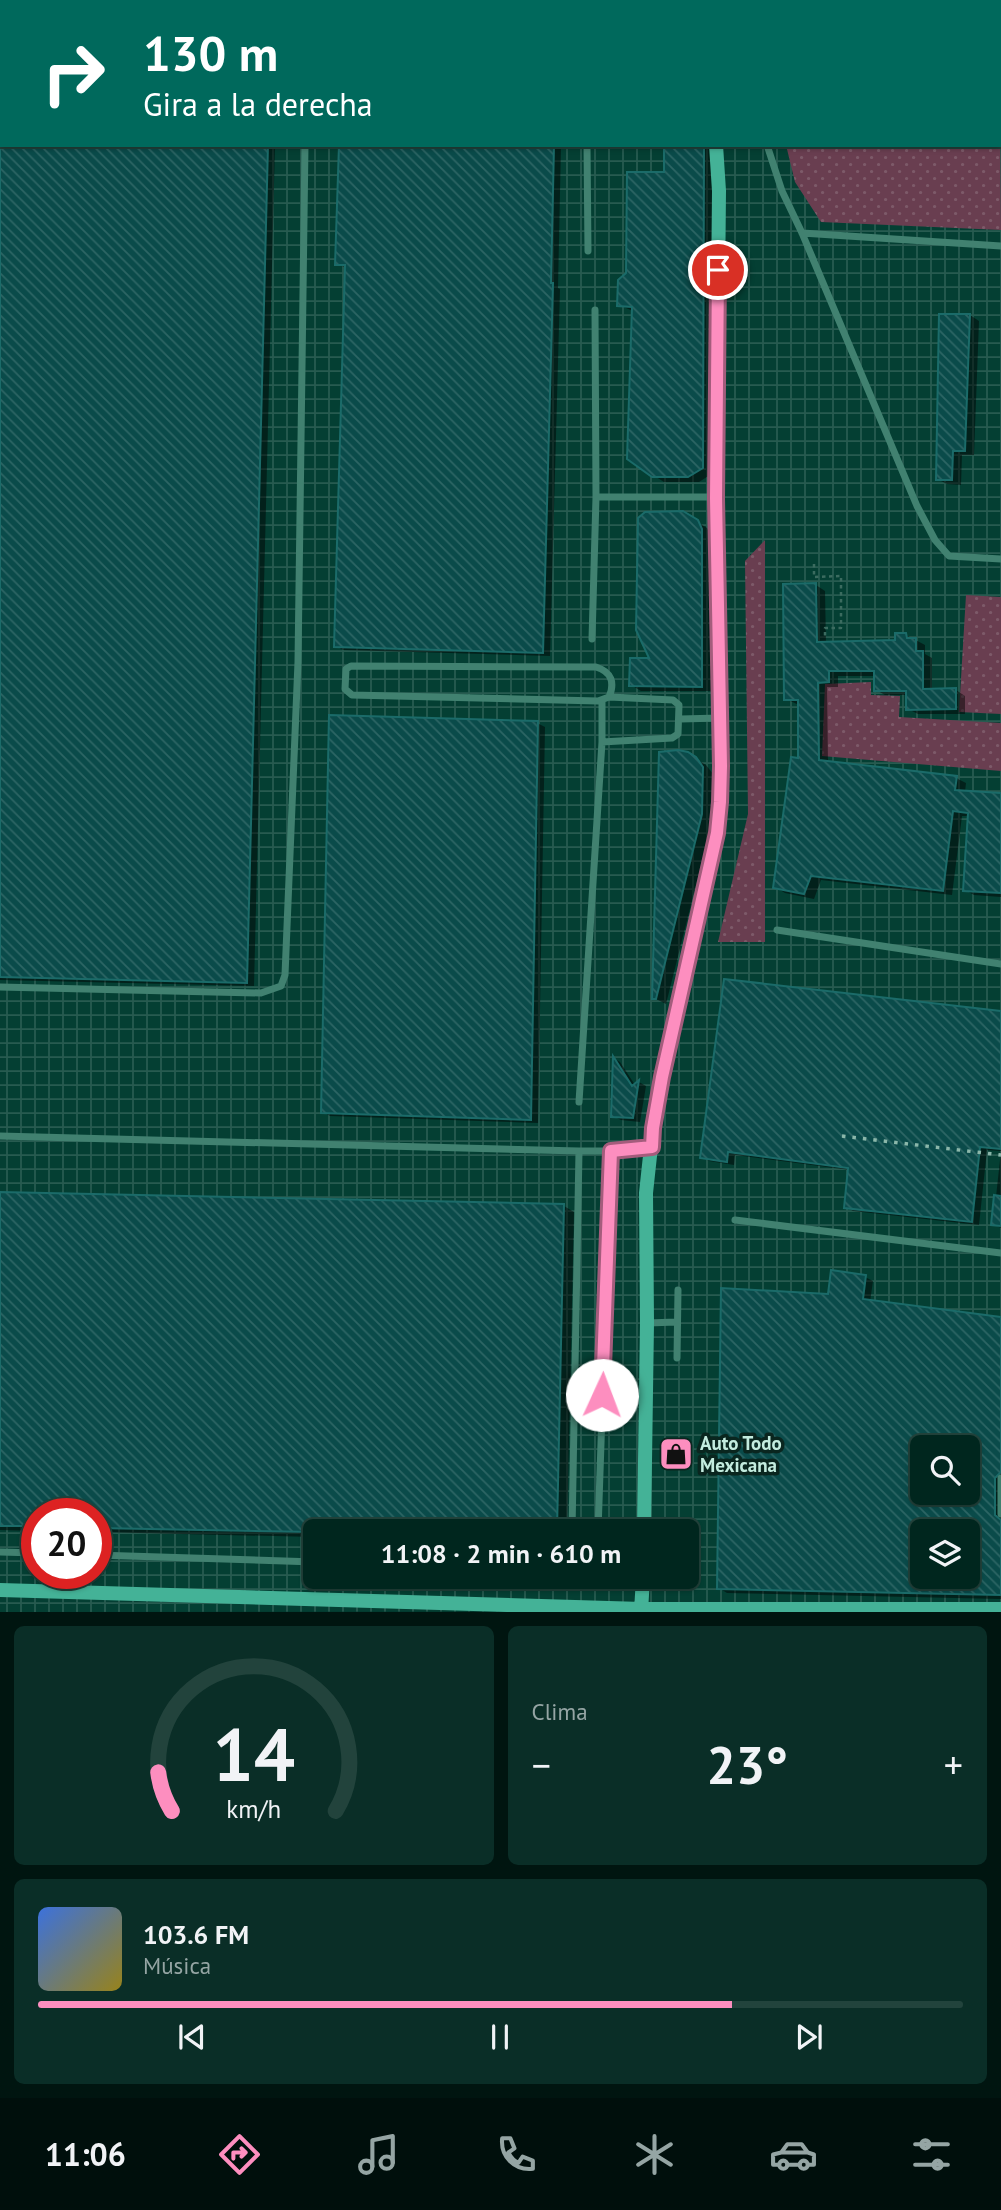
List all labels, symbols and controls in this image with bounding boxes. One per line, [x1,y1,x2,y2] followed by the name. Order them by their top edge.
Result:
[143,21,278,85] text: 130 m
[28,28,119,119] icon: right
[143,83,373,125] text: Gira a la derecha
[688,240,748,300] pin
[699,251,737,289] icon: arrive
[565,1358,639,1432] position arrow
[700,1431,782,1477] place label: Auto Todo Mexicana
[657,1435,695,1473] shop icon: Auto Todo Mexicana
[910,1435,980,1589] map controls
[910,1435,980,1505] button: search
[21,1498,112,1589] speed limit sign: 20
[910,1519,980,1589] button: layers
[381,1537,621,1570] text: 11:08 · 2 min · 610 m
[532,1697,588,1726] text: Clima
[212,1708,295,1802] text: 14
[706,1731,788,1798] text: 23°
[532,1740,551,1789] text: −
[944,1740,963,1789] text: +
[226,1793,281,1825] text: km/h
[143,1918,249,1951] text: 103.6 FM
[143,1951,211,1980] text: Música
[173,2018,211,2056] icon: previous
[481,2018,519,2056] icon: pause
[790,2018,828,2056] icon: next
[215,2130,264,2179] icon: directions
[354,2130,403,2179] icon: music
[492,2130,541,2179] icon: phone
[630,2130,679,2179] icon: climate
[769,2130,818,2179] icon: car
[907,2130,956,2179] icon: filters
[45,2133,126,2175] text: 11:06

